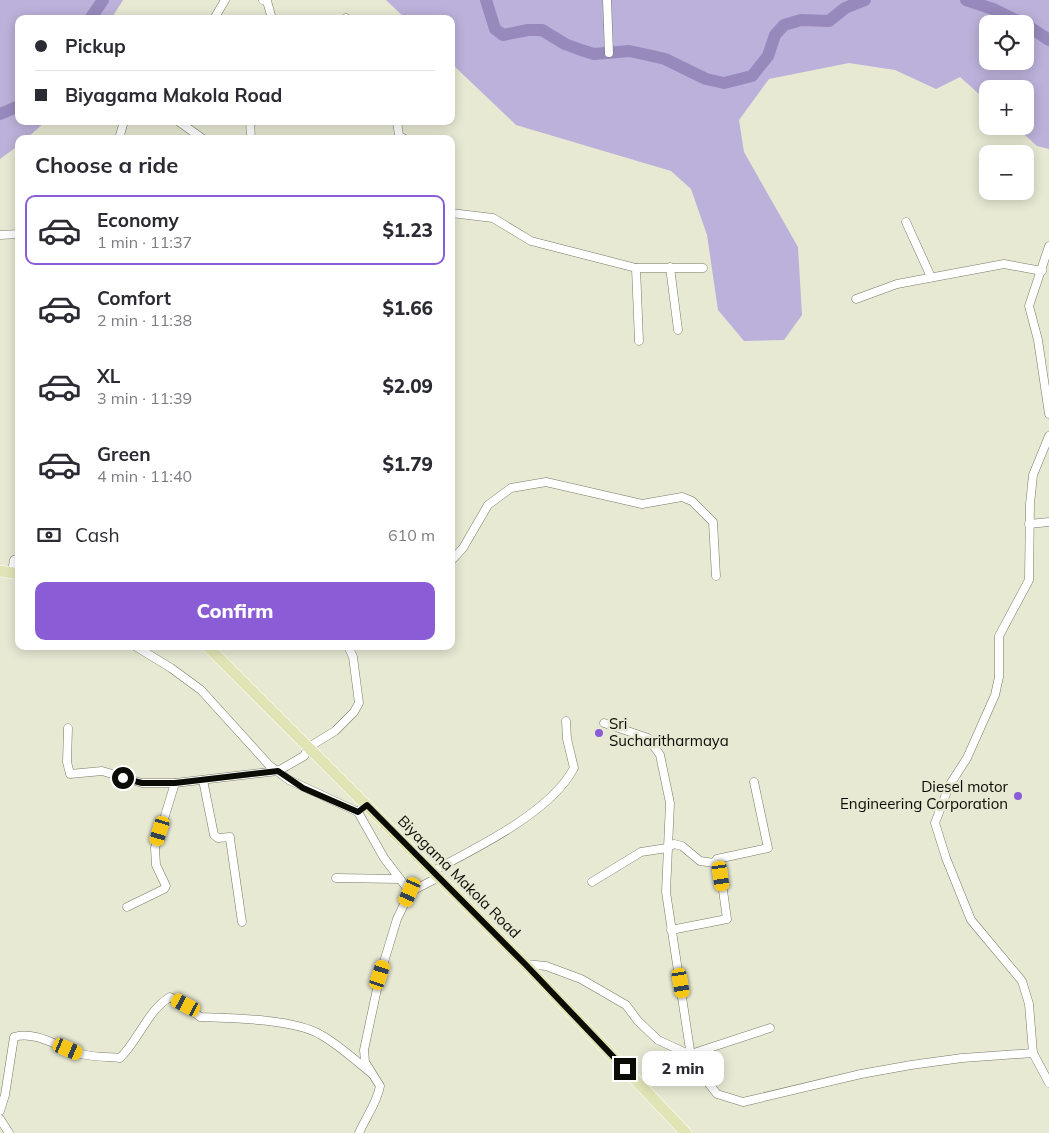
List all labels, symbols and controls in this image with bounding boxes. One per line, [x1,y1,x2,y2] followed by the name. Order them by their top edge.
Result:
[979,15,1034,200] map controls
[979,15,1034,70] button: locate
[65,34,126,58] text: Pickup
[979,80,1034,135] button: +
[65,83,282,107] text: Biyagama Makola Road
[979,145,1034,200] button: −
[35,151,178,179] text: Choose a ride
[37,208,82,253] icon: car
[97,208,179,232] text: Economy
[382,218,433,242] text: $1.23
[97,232,192,252] text: 1 min · 11:37
[37,286,82,331] icon: car
[97,286,171,310] text: Comfort
[382,296,433,320] text: $1.66
[97,310,192,330] text: 2 min · 11:38
[37,364,82,409] icon: car
[97,364,120,388] text: XL
[382,374,433,398] text: $2.09
[97,388,192,408] text: 3 min · 11:39
[37,442,82,487] icon: car
[97,442,151,466] text: Green
[382,452,433,476] text: $1.79
[97,466,192,486] text: 4 min · 11:40
[35,521,63,549] icon: cash
[75,523,120,547] text: Cash
[388,525,435,545] text: 610 m
[35,582,435,640] button: Confirm
[609,714,729,750] place label: Sri Sucharitharmaya
[593,727,605,739] marker: Sri Sucharitharmaya
[112,767,134,789] route start
[840,777,1009,813] place label: Diesel motor Engineering Corporation
[1012,790,1024,802] marker: Diesel motor Engineering Corporation
[394,811,525,942] street label: Biyagama Makola Road
[148,814,171,848] car
[711,860,730,892] car
[397,875,422,909] car
[368,958,391,992] car
[671,967,690,999] car
[169,992,202,1018] car
[51,1036,84,1062] car
[642,1052,725,1086] callout: 2 min
[614,1058,636,1080] route end
[662,1058,704,1078] text: 2 min

